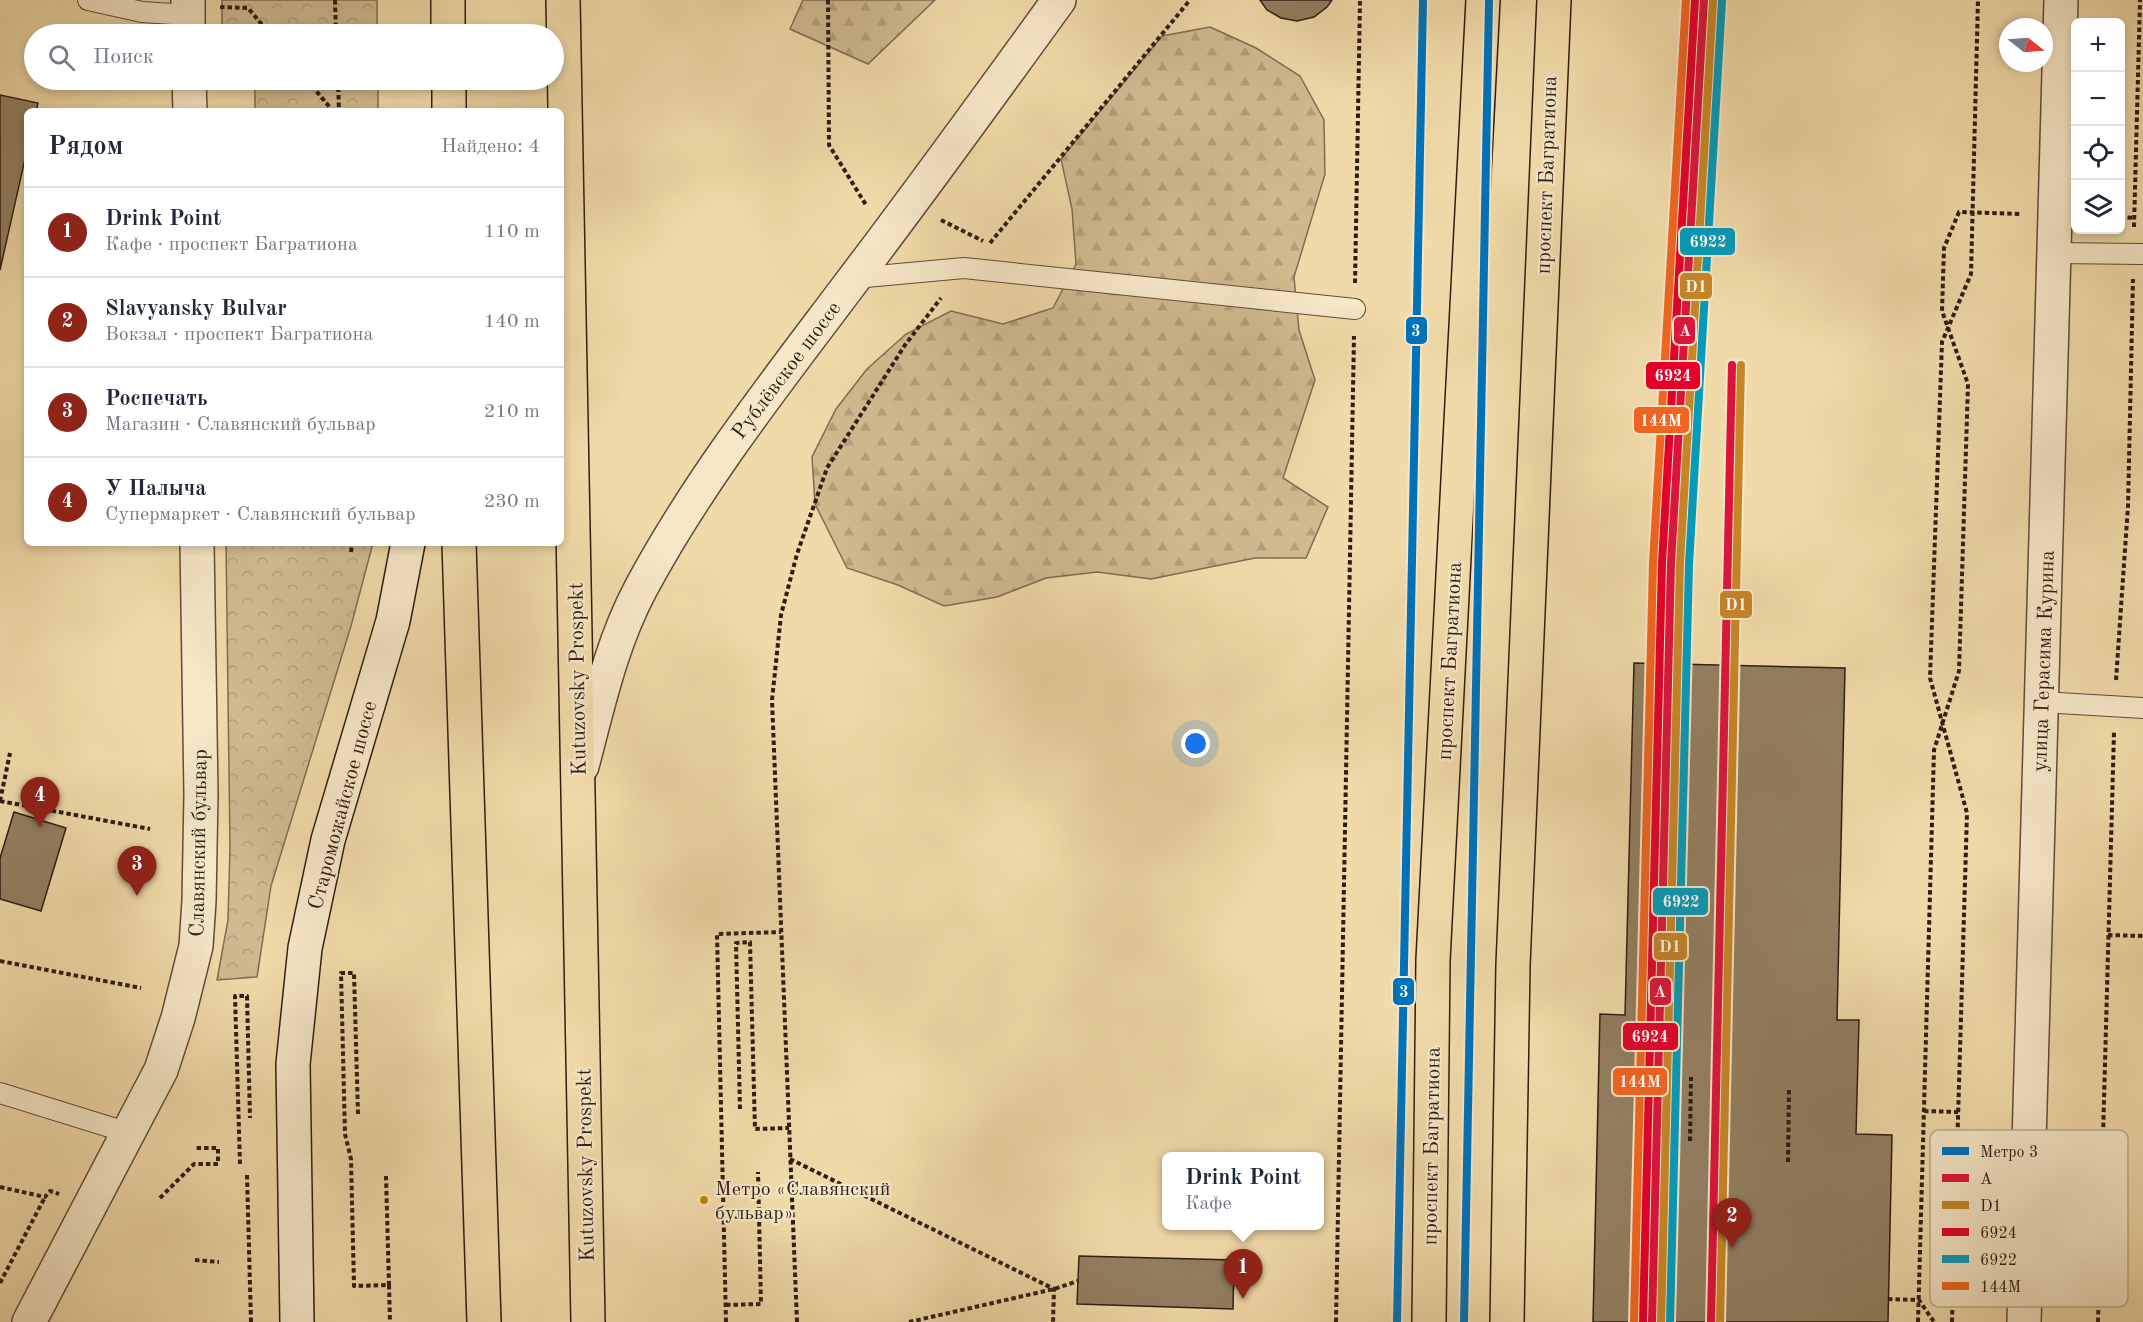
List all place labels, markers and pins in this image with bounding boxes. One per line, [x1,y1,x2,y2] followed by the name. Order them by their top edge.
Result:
[20,778,60,827] pin: 4
[118,846,156,896] pin: 3
[715,1180,890,1224] place label: Метро «Славянский бульвар»
[698,1194,710,1206] marker: Метро «Славянский бульвар»
[1712,1198,1752,1248] pin: 2
[1224,1250,1262,1299] pin: 1

